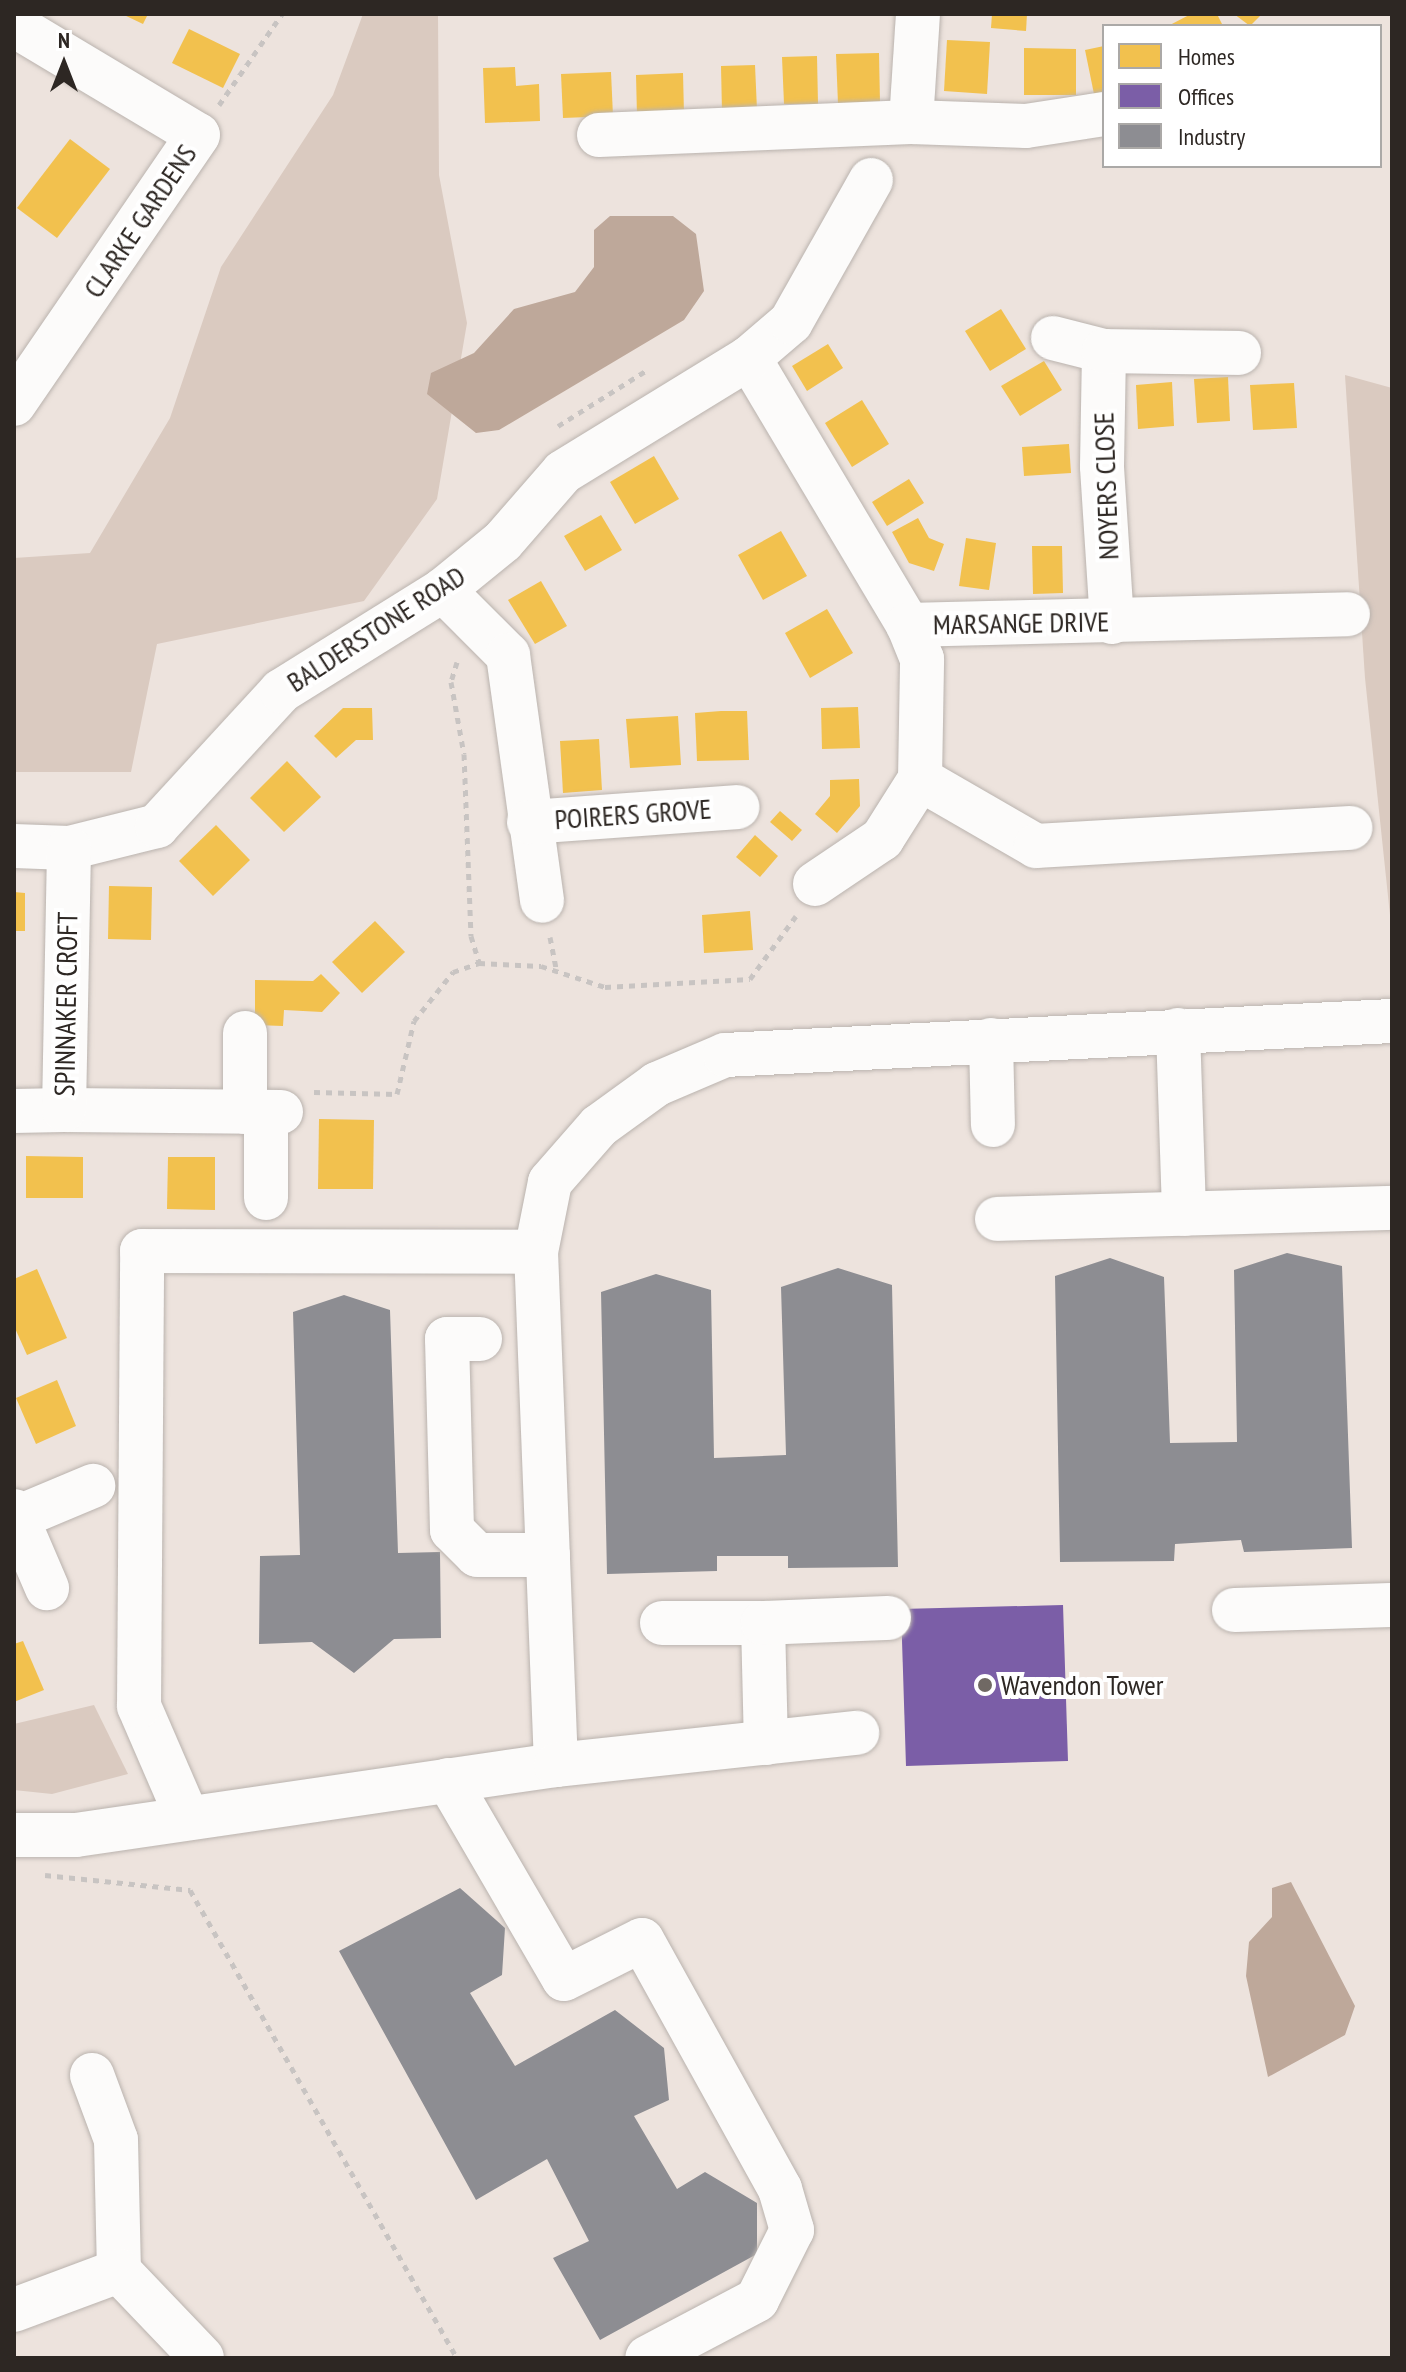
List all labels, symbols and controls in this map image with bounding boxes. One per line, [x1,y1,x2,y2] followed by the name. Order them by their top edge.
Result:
[24,24,104,104] north arrow
[1102,24,1382,168] legend
[58,26,70,54] text: N
[1178,41,1235,72] text: Homes
[1178,81,1234,112] text: Offices
[1178,121,1245,152] text: Industry
[77,138,203,304] street label: CLARKE GARDENS
[1087,412,1125,560] street label: NOYERS CLOSE
[281,559,471,699] street label: BALDERSTONE ROAD
[933,605,1109,641] street label: MARSANGE DRIVE
[553,792,713,836] street label: POIRERS GROVE
[48,911,84,1097] street label: SPINNAKER CROFT
[1001,1668,1164,1702] place label: Wavendon Tower
[976,1676,994,1694] marker: Wavendon Tower

